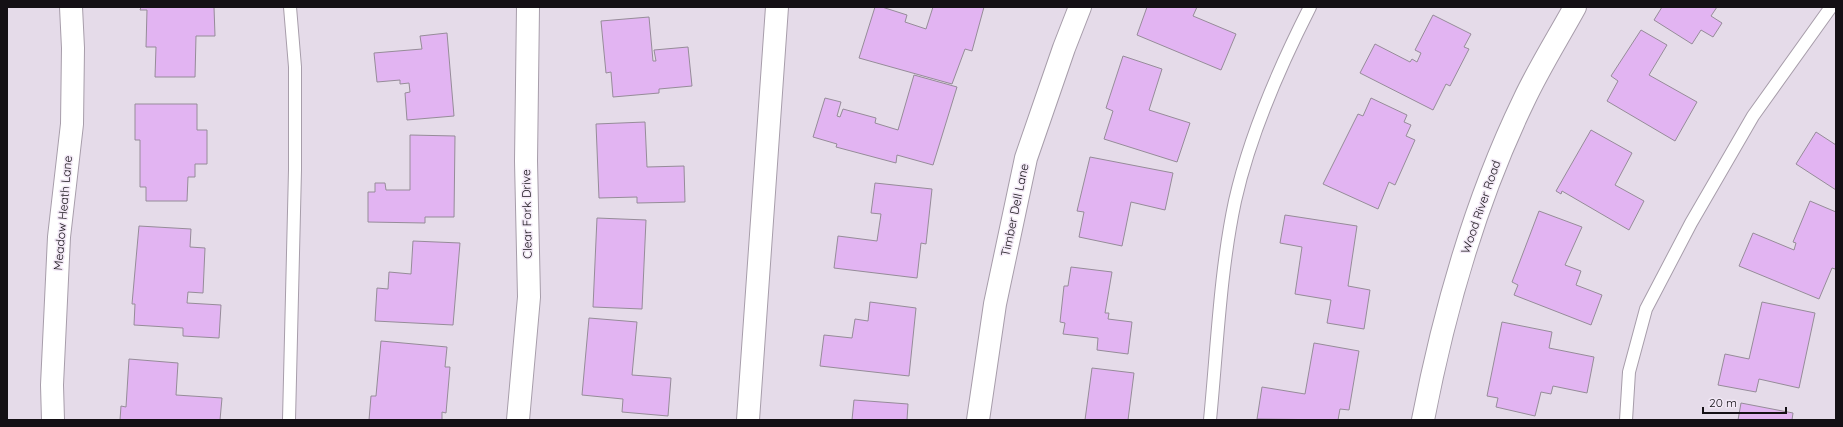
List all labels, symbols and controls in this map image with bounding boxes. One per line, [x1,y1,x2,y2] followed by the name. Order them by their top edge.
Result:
[50,155,75,271] street label: Meadow Heath Lane
[1458,158,1504,256] street label: Wood River Road
[997,162,1032,258] street label: Timber Dell Lane
[518,169,535,259] street label: Clear Fork Drive
[1703,389,1786,415] scale bar
[1709,395,1737,410] text: 20 m

